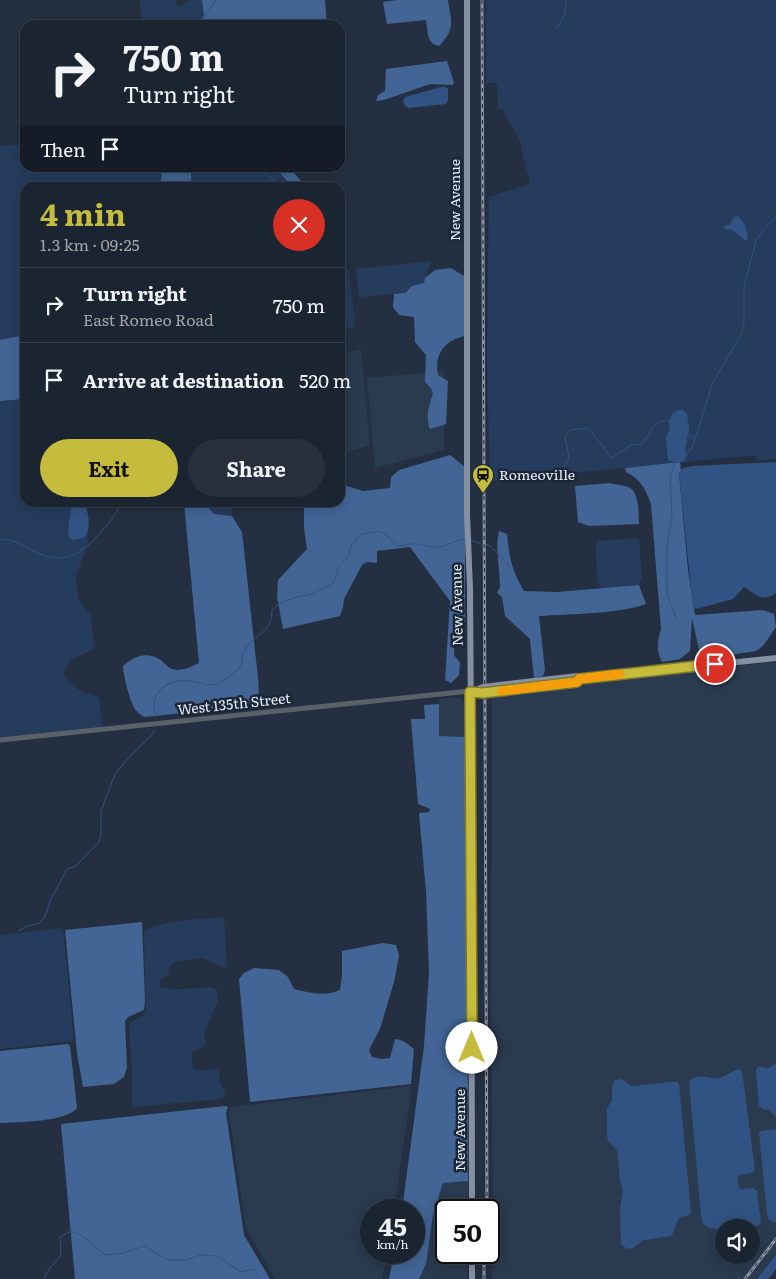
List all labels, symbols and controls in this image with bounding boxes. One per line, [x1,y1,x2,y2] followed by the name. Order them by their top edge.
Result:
[123,30,224,82] text: 750 m
[40,40,105,105] icon: right
[123,77,235,110] text: Turn right
[40,135,86,163] text: Then
[96,135,124,163] icon: arrive
[444,159,464,241] street label: New Avenue
[40,191,126,235] text: 4 min
[273,199,325,251] button: close
[40,232,140,256] text: 1.3 km · 09:25
[83,279,187,307] text: Turn right
[40,291,68,319] icon: right
[273,291,325,319] text: 750 m
[83,307,214,331] text: East Romeo Road
[40,366,68,394] icon: arrive
[83,366,284,394] text: Arrive at destination
[299,366,351,394] text: 520 m
[40,439,178,497] button: Exit
[188,439,325,497] button: Share
[471,463,495,494] station icon: Romeoville
[499,464,575,484] place label: Romeoville
[445,564,467,646] street label: New Avenue
[694,643,736,685] pin
[701,650,729,678] icon: arrive
[176,687,292,719] street label: West 135th Street
[445,1021,497,1073] position arrow
[449,1089,469,1171] street label: New Avenue
[435,1199,500,1264] speed limit sign: 50
[378,1207,407,1244] text: 45
[715,1219,760,1264] map controls
[715,1219,760,1264] button: sound
[377,1235,408,1253] text: km/h

